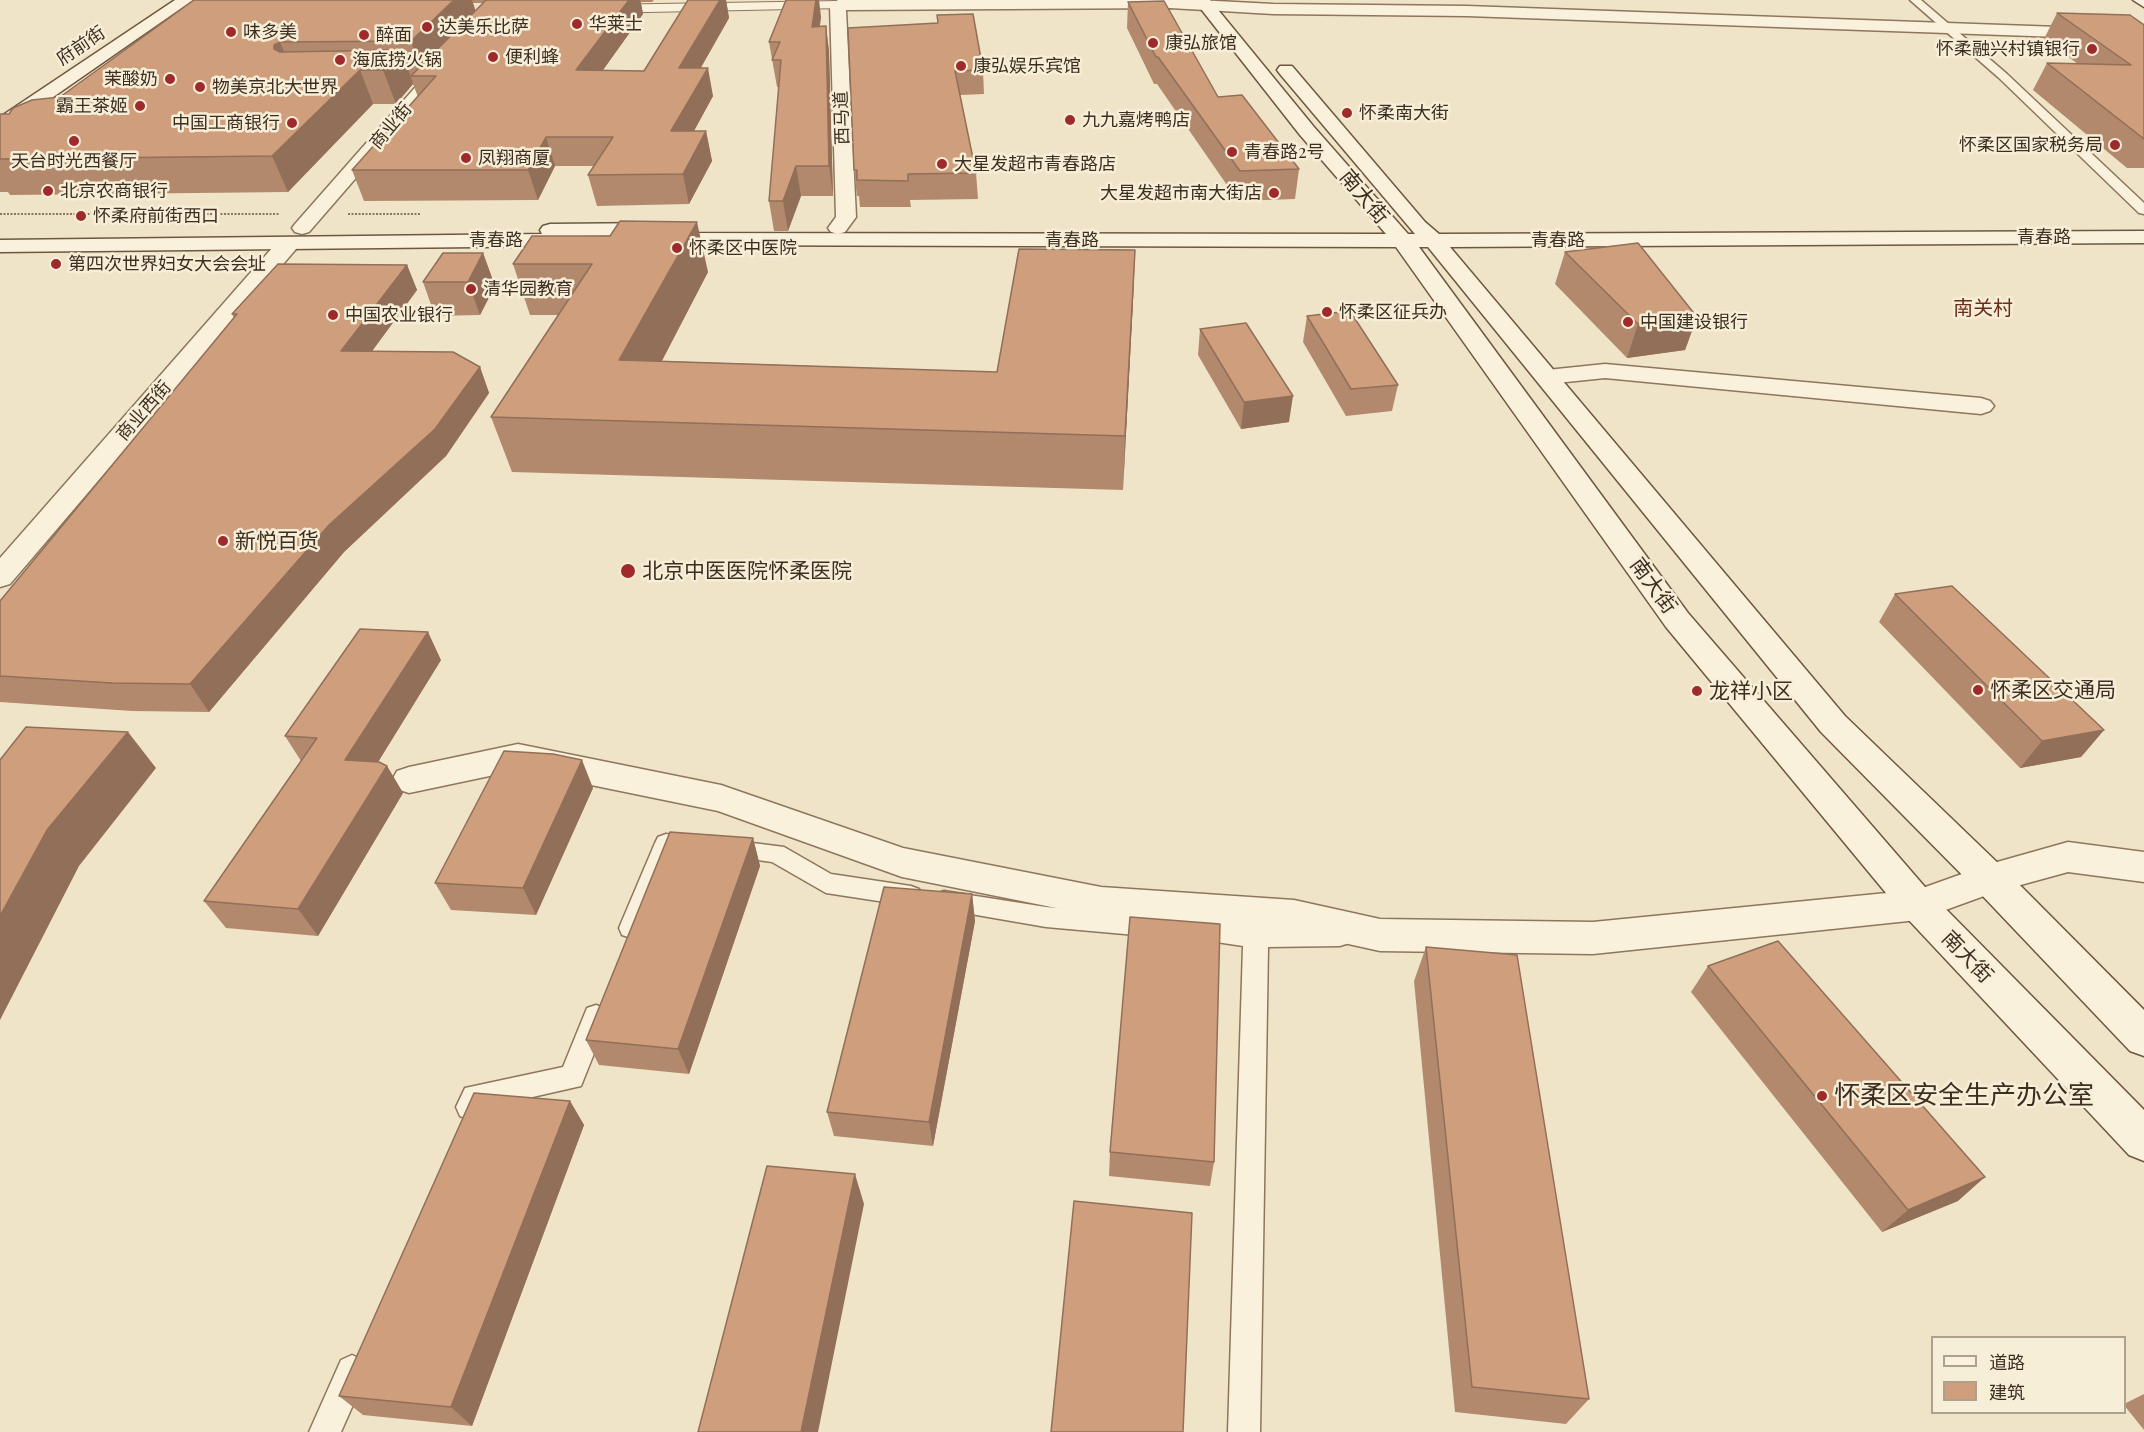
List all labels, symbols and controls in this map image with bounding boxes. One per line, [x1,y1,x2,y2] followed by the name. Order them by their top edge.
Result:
[589,13,643,35] place label: 华莱士
[439,16,529,38] place label: 达美乐比萨
[570,17,584,31] marker: 华莱士
[420,20,434,34] marker: 达美乐比萨
[243,21,297,43] place label: 味多美
[53,22,109,70] street label: 府前街
[376,24,412,46] place label: 醉面
[224,25,238,39] marker: 味多美
[357,28,371,42] marker: 醉面
[1165,32,1237,54] place label: 康弘旅馆
[1146,36,1160,50] marker: 康弘旅馆
[1936,38,2080,60] place label: 怀柔融兴村镇银行
[2085,42,2099,56] marker: 怀柔融兴村镇银行
[505,46,559,68] place label: 便利蜂
[352,49,442,71] place label: 海底捞火锅
[486,50,500,64] marker: 便利蜂
[333,53,347,67] marker: 海底捞火锅
[973,55,1081,77] place label: 康弘娱乐宾馆
[954,59,968,73] marker: 康弘娱乐宾馆
[104,68,158,90] place label: 茉酸奶
[163,72,177,86] marker: 茉酸奶
[212,76,338,98] place label: 物美京北大世界
[193,80,207,94] marker: 物美京北大世界
[830,91,854,145] street label: 西马道
[56,95,128,117] place label: 霸王茶姬
[365,98,417,154] street label: 商业街
[133,99,147,113] marker: 霸王茶姬
[1359,102,1449,124] place label: 怀柔南大街
[1340,106,1354,120] marker: 怀柔南大街
[1082,109,1190,131] place label: 九九嘉烤鸭店
[172,112,280,134] place label: 中国工商银行
[1063,113,1077,127] marker: 九九嘉烤鸭店
[285,116,299,130] marker: 中国工商银行
[67,134,81,148] marker: 天台时光西餐厅
[1959,134,2103,156] place label: 怀柔区国家税务局
[2108,138,2122,152] marker: 怀柔区国家税务局
[1244,141,1325,163] place label: 青春路2号
[1225,145,1239,159] marker: 青春路2号
[478,147,550,169] place label: 凤翔商厦
[11,150,137,172] place label: 天台时光西餐厅
[459,151,473,165] marker: 凤翔商厦
[954,153,1116,175] place label: 大星发超市青春路店
[935,157,949,171] marker: 大星发超市青春路店
[1334,165,1394,229] street label: 南大街
[60,180,168,202] place label: 北京农商银行
[1100,182,1262,204] place label: 大星发超市南大街店
[41,184,55,198] marker: 北京农商银行
[1267,186,1281,200] marker: 大星发超市南大街店
[93,205,219,227] place label: 怀柔府前街西口
[74,209,88,223] marker: 怀柔府前街西口
[2017,226,2071,248] street label: 青春路
[469,229,523,251] street label: 青春路
[1045,229,1099,251] street label: 青春路
[1531,229,1585,251] street label: 青春路
[689,237,797,259] place label: 怀柔区中医院
[670,241,684,255] marker: 怀柔区中医院
[68,253,266,275] place label: 第四次世界妇女大会会址
[49,257,63,271] marker: 第四次世界妇女大会会址
[483,278,573,300] place label: 清华园教育
[464,282,478,296] marker: 清华园教育
[1953,297,2013,321] district label: 南关村
[1339,301,1447,323] place label: 怀柔区征兵办
[345,304,453,326] place label: 中国农业银行
[1320,305,1334,319] marker: 怀柔区征兵办
[326,308,340,322] marker: 中国农业银行
[1640,311,1748,333] place label: 中国建设银行
[1621,315,1635,329] marker: 中国建设银行
[112,377,176,445] street label: 商业西街
[235,528,319,554] place label: 新悦百货
[216,534,230,548] marker: 新悦百货
[1624,553,1682,619] street label: 南大街
[642,558,852,584] place label: 北京中医医院怀柔医院
[619,562,637,580] marker: 北京中医医院怀柔医院
[1990,677,2116,703] place label: 怀柔区交通局
[1709,678,1793,704] place label: 龙祥小区
[1971,683,1985,697] marker: 怀柔区交通局
[1690,684,1704,698] marker: 龙祥小区
[1936,926,1998,988] street label: 南大街
[1834,1080,2094,1112] place label: 怀柔区安全生产办公室
[1815,1089,1829,1103] marker: 怀柔区安全生产办公室
[1931,1336,2126,1414] legend
[1989,1350,2025,1374] text: 道路
[1989,1380,2025,1404] text: 建筑

